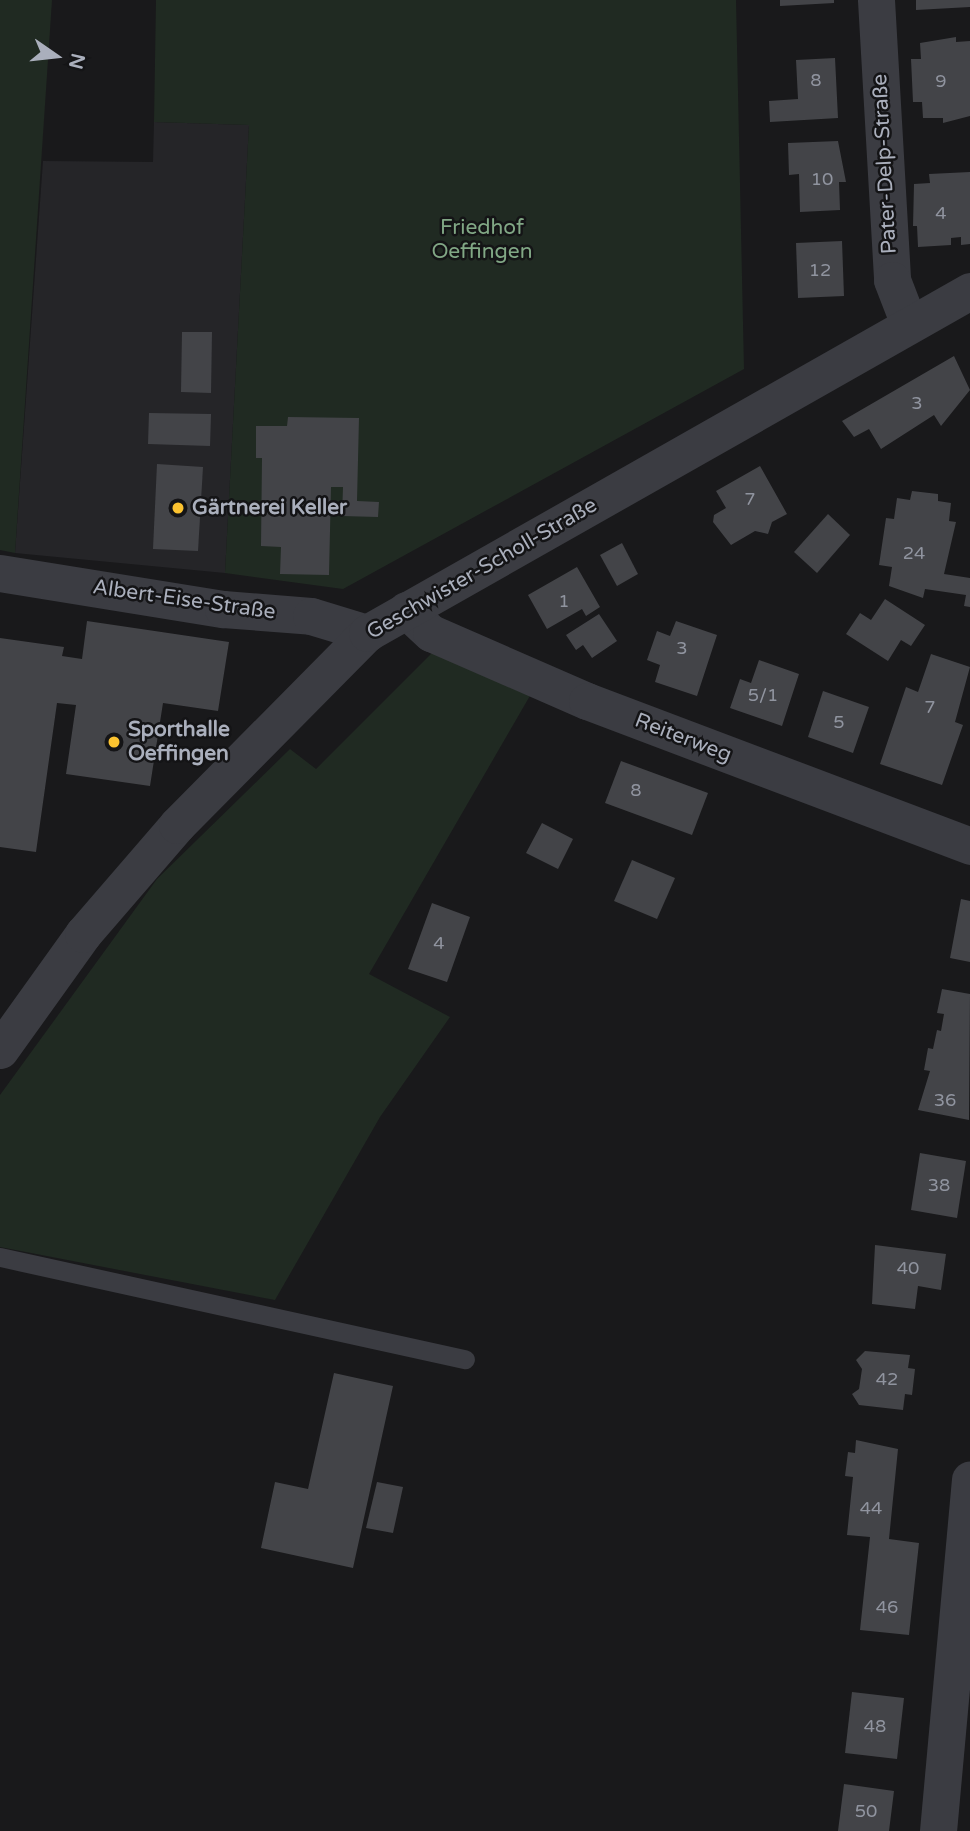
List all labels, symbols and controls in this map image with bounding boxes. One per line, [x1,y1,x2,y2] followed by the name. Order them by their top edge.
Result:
[21,21,91,91] north arrow
[64,51,89,71] text: N
[810,69,822,91] house number: 8
[935,70,947,92] house number: 9
[868,73,902,255] street label: Pater-Delp-Straße
[811,168,833,190] house number: 10
[935,202,947,224] house number: 4
[432,215,532,265] park label: Friedhof Oeffingen
[809,259,831,281] house number: 12
[911,392,923,414] house number: 3
[744,488,756,510] house number: 7
[362,493,602,645] street label: Geschwister-Scholl-Straße
[192,495,347,521] place label: Gärtnerei Keller
[170,500,186,516] marker: Gärtnerei Keller
[903,542,925,564] house number: 24
[91,575,277,625] street label: Albert-Eise-Straße
[558,590,570,612] house number: 1
[676,637,688,659] house number: 3
[748,684,778,706] house number: 5/1
[924,696,936,718] house number: 7
[631,708,735,768] street label: Reiterweg
[833,711,845,733] house number: 5
[128,717,230,767] place label: Sporthalle Oeffingen
[106,734,122,750] marker: Sporthalle Oeffingen
[630,779,642,801] house number: 8
[433,932,445,954] house number: 4
[934,1089,956,1111] house number: 36
[928,1174,950,1196] house number: 38
[897,1257,919,1279] house number: 40
[876,1368,898,1390] house number: 42
[860,1497,882,1519] house number: 44
[876,1596,898,1618] house number: 46
[864,1715,886,1737] house number: 48
[855,1800,877,1822] house number: 50

